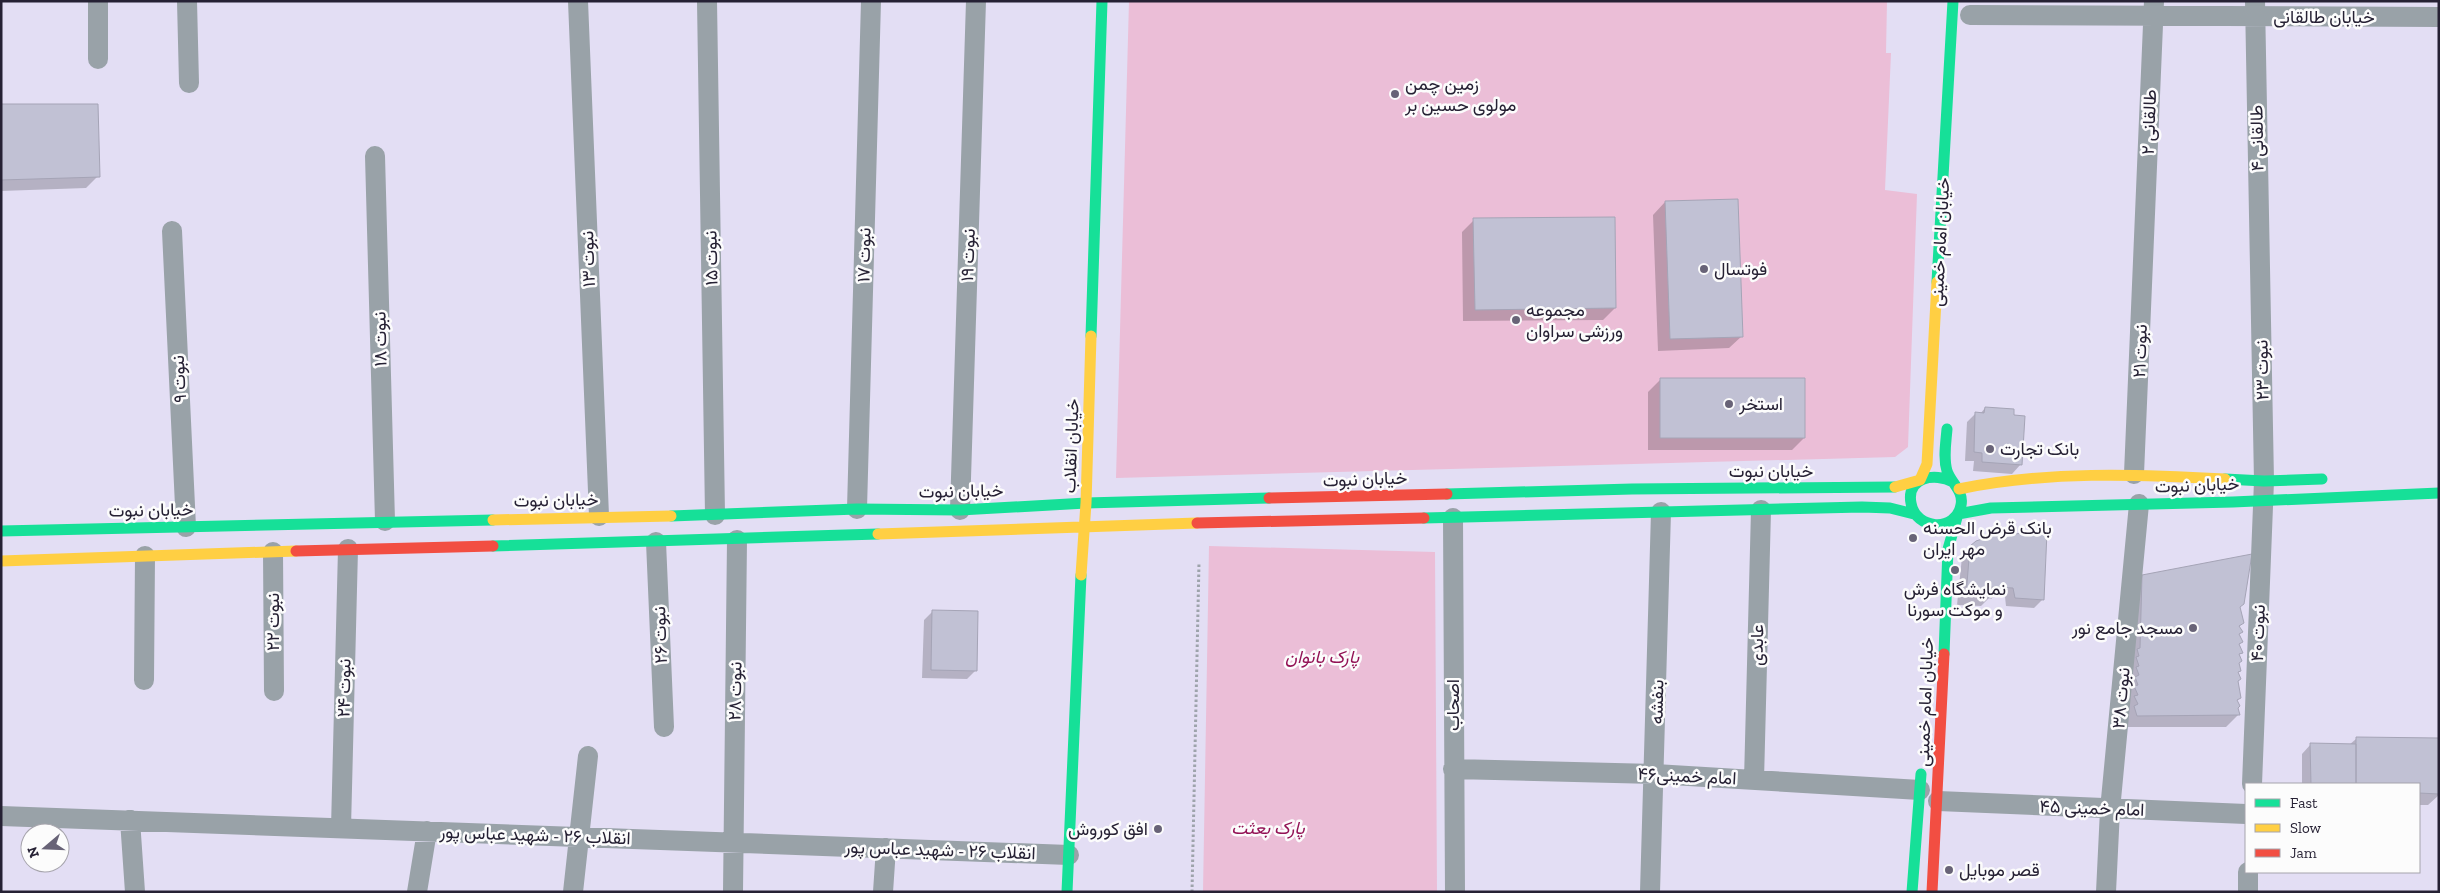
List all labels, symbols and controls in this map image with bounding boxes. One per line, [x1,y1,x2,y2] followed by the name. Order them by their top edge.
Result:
[2273,6,2375,28] street label: خیابان طالقانی
[1404,73,1516,116] place label: زمین چمن مولوی حسین بر
[1389,88,1401,100] marker: زمین چمن مولوی حسین بر
[2137,89,2161,155] street label: طالقانی ۲
[2245,105,2269,171] street label: طالقانی ۴
[1926,177,1955,307] street label: خیابان امام خمینی
[853,227,875,283] street label: نبوت ۱۷
[956,228,980,282] street label: نبوت ۱۹
[576,230,600,288] street label: نبوت ۱۳
[700,230,722,286] street label: نبوت ۱۵
[1714,258,1767,280] place label: فوتسال
[1698,263,1710,275] marker: فوتسال
[1526,299,1623,342] place label: مجموعه ورزشی سراوان
[369,311,391,367] street label: نبوت ۱۸
[1510,314,1522,326] marker: مجموعه ورزشی سراوان
[2128,324,2152,378] street label: نبوت ۲۱
[2250,340,2274,400] street label: نبوت ۲۳
[167,355,191,403] street label: نبوت ۹
[1738,393,1783,415] place label: استخر
[1058,398,1084,494] street label: خیابان انقلاب
[1723,398,1735,410] marker: استخر
[2000,438,2079,460] place label: بانک تجارت
[1984,443,1996,455] marker: بانک تجارت
[1729,460,1813,482] street label: خیابان نبوت
[1322,467,1408,491] street label: خیابان نبوت
[2154,473,2240,497] street label: خیابان نبوت
[918,479,1004,503] street label: خیابان نبوت
[513,488,599,512] street label: خیابان نبوت
[108,498,194,522] street label: خیابان نبوت
[1923,517,2052,560] place label: بانک قرض الحسنه مهر ایران
[1907,532,1919,544] marker: بانک قرض الحسنه مهر ایران
[1949,564,1961,576] marker: نمایشگاه فرش و موکت سورنا
[1904,578,2006,621] place label: نمایشگاه فرش و موکت سورنا
[262,593,284,651] street label: نبوت ۲۲
[2246,604,2270,662] street label: نبوت ۴۰
[648,606,672,664] street label: نبوت ۲۶
[2071,617,2183,640] place label: مسجد جامع نور
[2187,622,2199,634] marker: مسجد جامع نور
[1746,624,1768,666] street label: عابدی
[1912,637,1939,767] street label: خیابان امام خمینی
[1285,646,1359,669] park label: پارک بانوان
[332,658,356,718] street label: نبوت ۲۴
[723,661,747,721] street label: نبوت ۲۸
[2107,666,2135,730] street label: نبوت ۳۸
[1442,679,1464,731] street label: اصحاب
[1646,679,1668,725] street label: بنفشه
[1637,762,1737,791] street label: امام خمینی۴۶
[2245,783,2420,873] legend
[2290,794,2318,812] text: Fast
[2039,795,2145,822] street label: امام خمینی ۴۵
[1231,817,1305,840] park label: پارک بعثت
[1068,818,1148,840] place label: افق کوروش
[2290,819,2322,837] text: Slow
[438,821,631,850] street label: انقلاب ۲۶ - شهید عباس پور
[20,823,70,873] north arrow
[1152,823,1164,835] marker: افق کوروش
[843,836,1036,865] street label: انقلاب ۲۶ - شهید عباس پور
[23,844,43,860] text: N
[2290,844,2317,862] text: Jam
[1959,859,2040,881] place label: قصر موبایل
[1943,864,1955,876] marker: قصر موبایل

